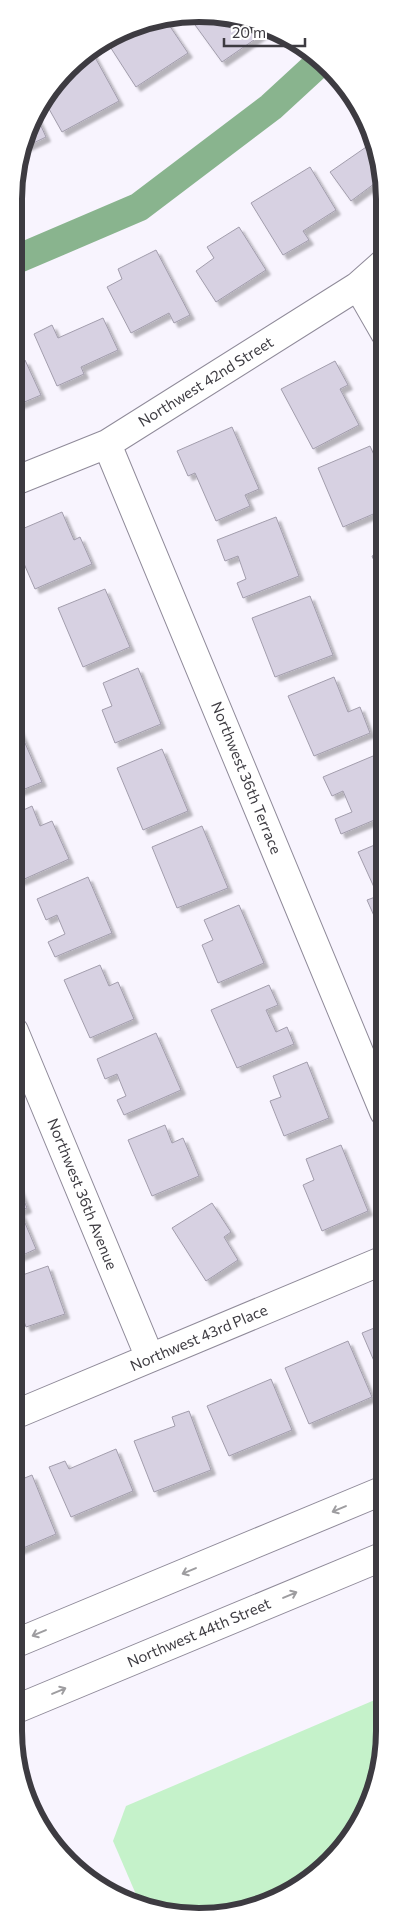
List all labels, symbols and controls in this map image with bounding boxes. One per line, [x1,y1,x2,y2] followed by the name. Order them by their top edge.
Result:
[224,15,305,47] scale bar
[232,23,266,41] text: 20 m
[135,332,276,430] street label: Northwest 42nd Street
[208,699,286,857] street label: Northwest 36th Terrace
[44,1115,122,1272] street label: Northwest 36th Avenue
[127,1300,270,1374] street label: Northwest 43rd Place
[332,1504,347,1514] one-way arrow
[182,1567,197,1576] one-way arrow
[282,1590,297,1599] one-way arrow
[124,1594,273,1671] street label: Northwest 44th Street
[32,1629,47,1639] one-way arrow
[51,1686,66,1695] one-way arrow

